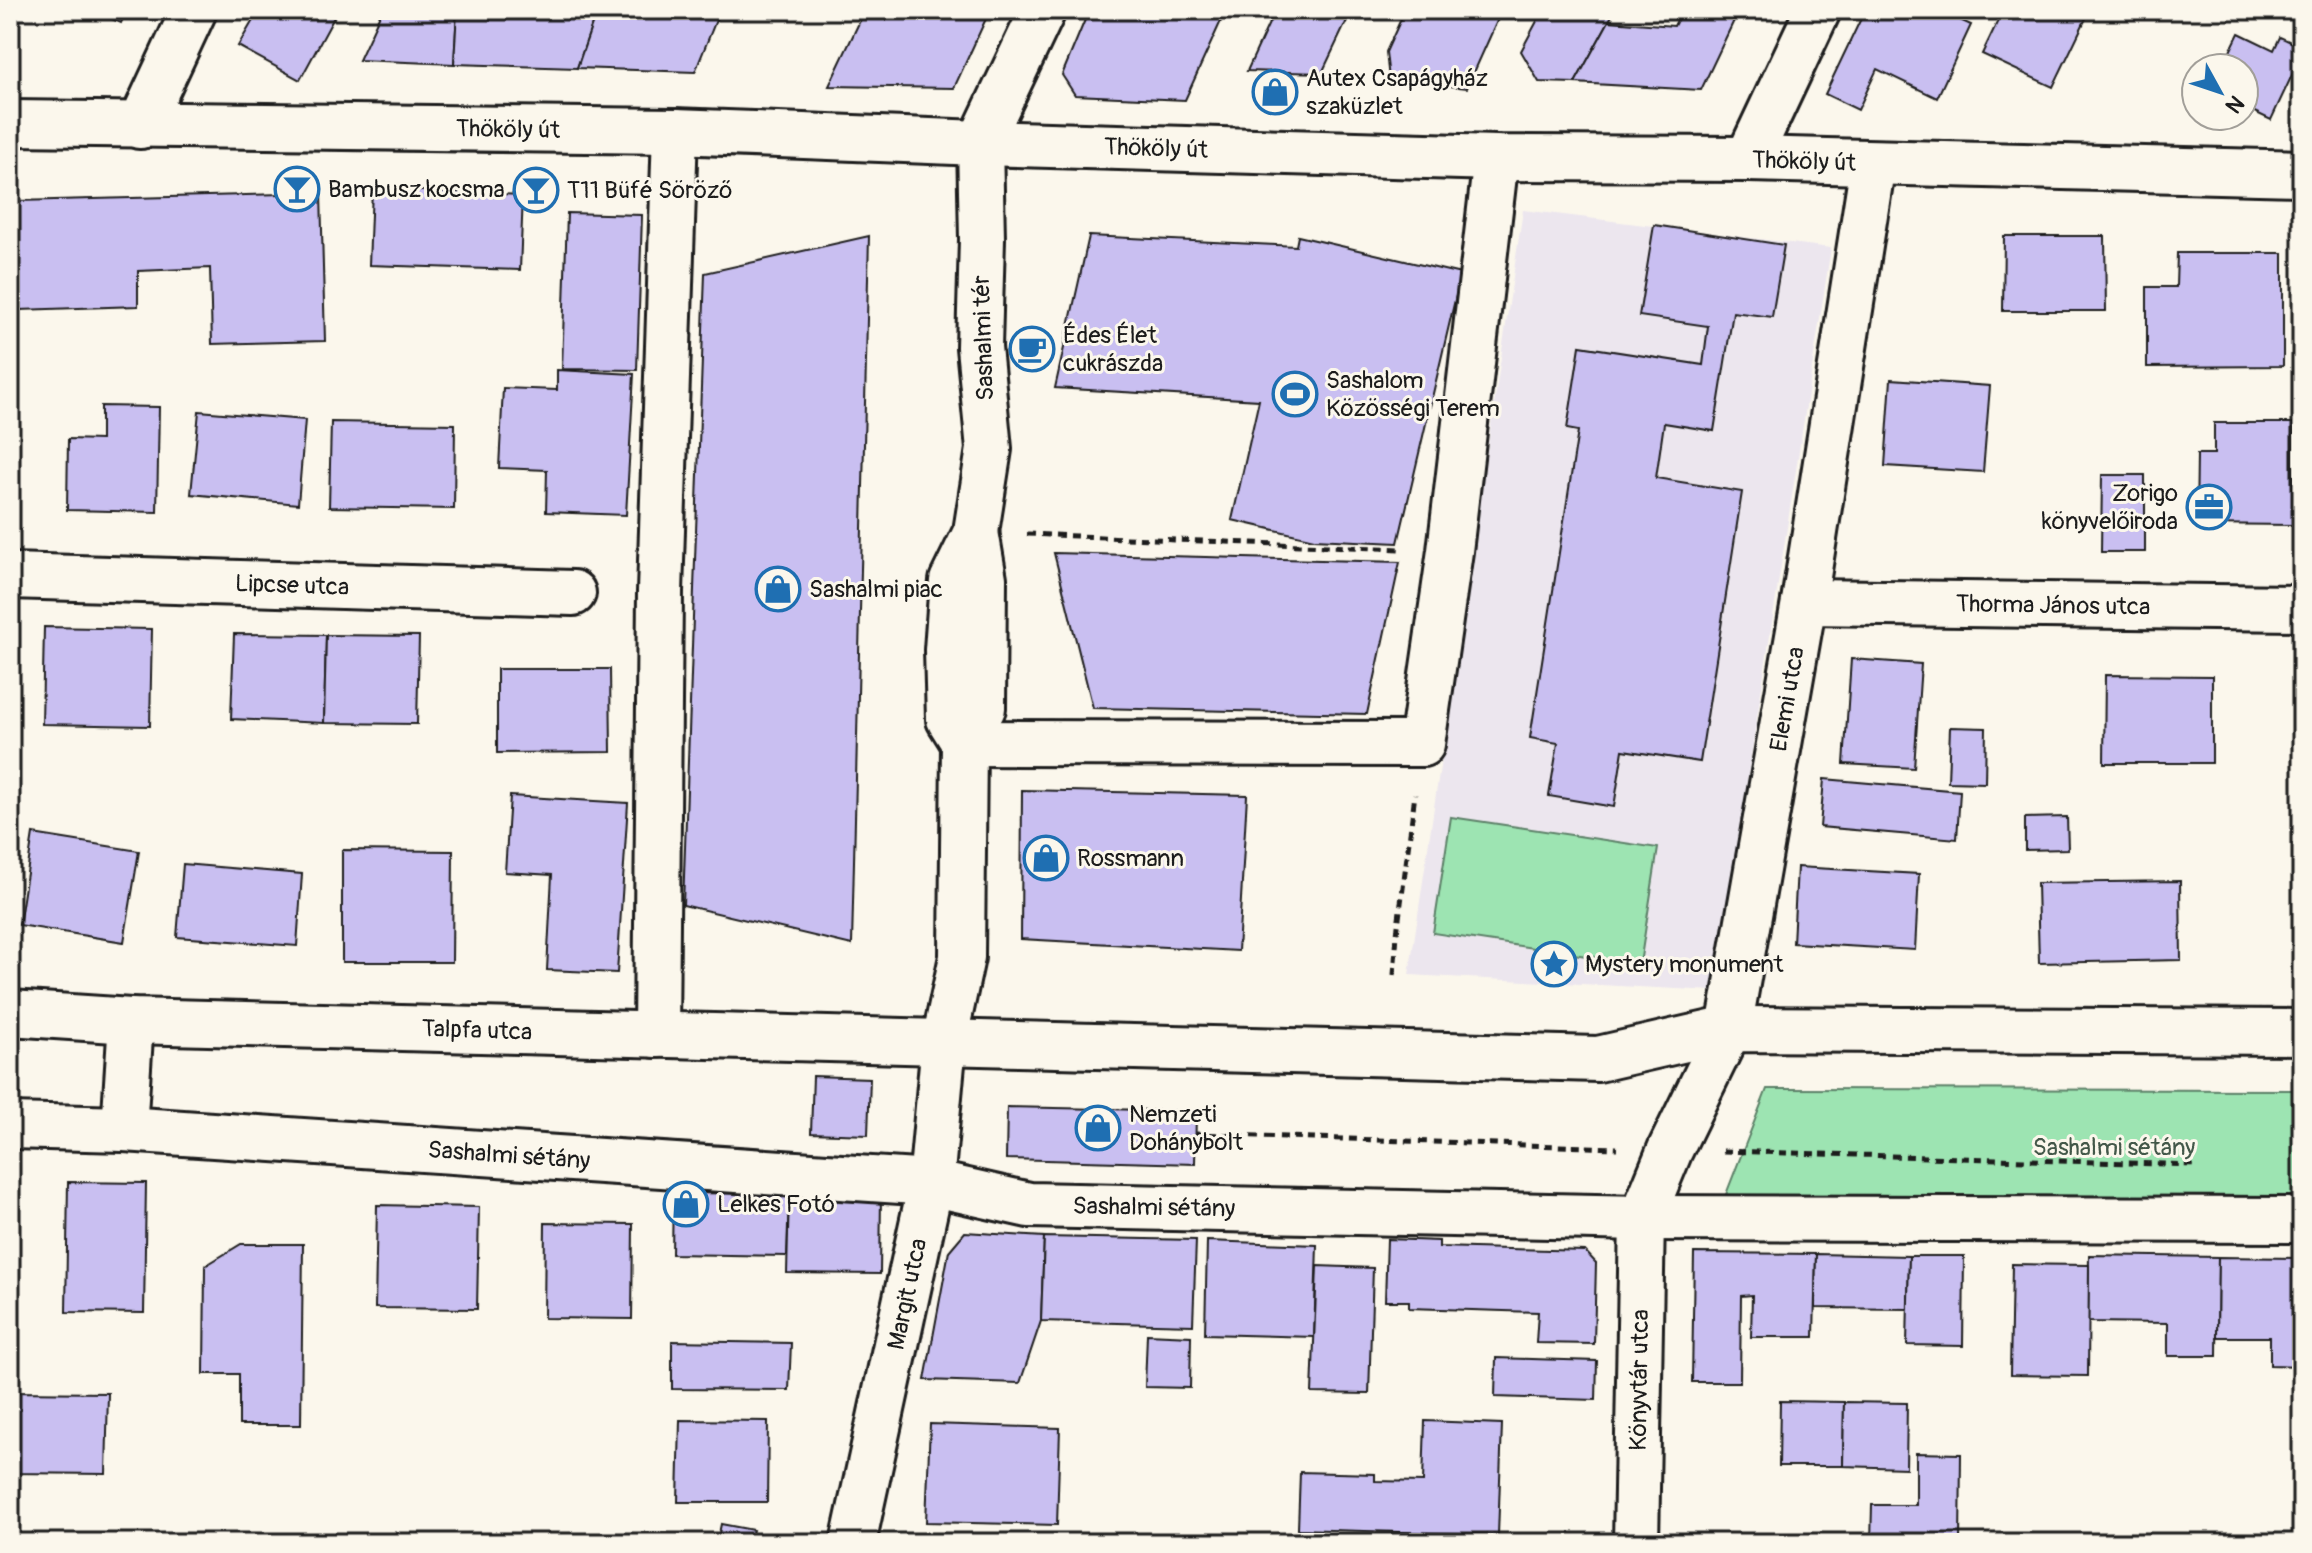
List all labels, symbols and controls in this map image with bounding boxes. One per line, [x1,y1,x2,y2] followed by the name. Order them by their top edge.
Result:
[2180,52,2260,132] north arrow
[1306,64,1488,121] place label: Autex Csapágyház szaküzlet
[1251,68,1299,116] shop icon: Autex Csapágyház szaküzlet
[2219,90,2250,119] text: N
[456,114,561,145] street label: Thököly út
[1103,132,1209,165] street label: Thököly út
[1751,145,1857,178] street label: Thököly út
[273,165,321,213] bar icon: Bambusz kocsma
[512,166,560,214] bar icon: T11 Büfé Söröző
[328,175,505,204] place label: Bambusz kocsma
[567,176,732,205] place label: T11 Büfé Söröző
[967,274,1000,401] street label: Sashalmi tér
[1063,321,1163,378] place label: Édes Élet cukrászda
[1008,325,1056,373] cafe icon: Édes Élet cukrászda
[1326,366,1500,423] place label: Sashalom Közösségi Terem
[1271,370,1319,418] sports icon: Sashalom Közösségi Terem
[2042,479,2178,536] place label: Zorigo könyvelőiroda
[2185,483,2233,531] office icon: Zorigo könyvelőiroda
[754,565,802,613] shop icon: Sashalmi piac
[234,569,350,602] street label: Lipcse utca
[809,575,943,604] place label: Sashalmi piac
[1956,589,2150,622] street label: Thorma János utca
[1764,645,1811,754] street label: Elemi utca
[1022,834,1070,882] shop icon: Rossmann
[1077,844,1184,873] place label: Rossmann
[1530,940,1578,988] place icon: Mystery monument
[1585,950,1784,979] place label: Mystery monument
[421,1014,533,1047] street label: Talpfa utca
[1129,1100,1243,1157] place label: Nemzeti Dohánybolt
[1074,1104,1122,1152] shop icon: Nemzeti Dohánybolt
[2033,1133,2195,1162] park label: Sashalmi sétány
[427,1135,591,1176] street label: Sashalmi sétány
[662,1180,710,1228] shop icon: Lelkes Fotó
[717,1190,835,1219] place label: Lelkes Fotó
[1072,1192,1235,1223] street label: Sashalmi sétány
[882,1236,933,1353] street label: Margit utca
[1624,1309,1655,1451] street label: Könyvtár utca

